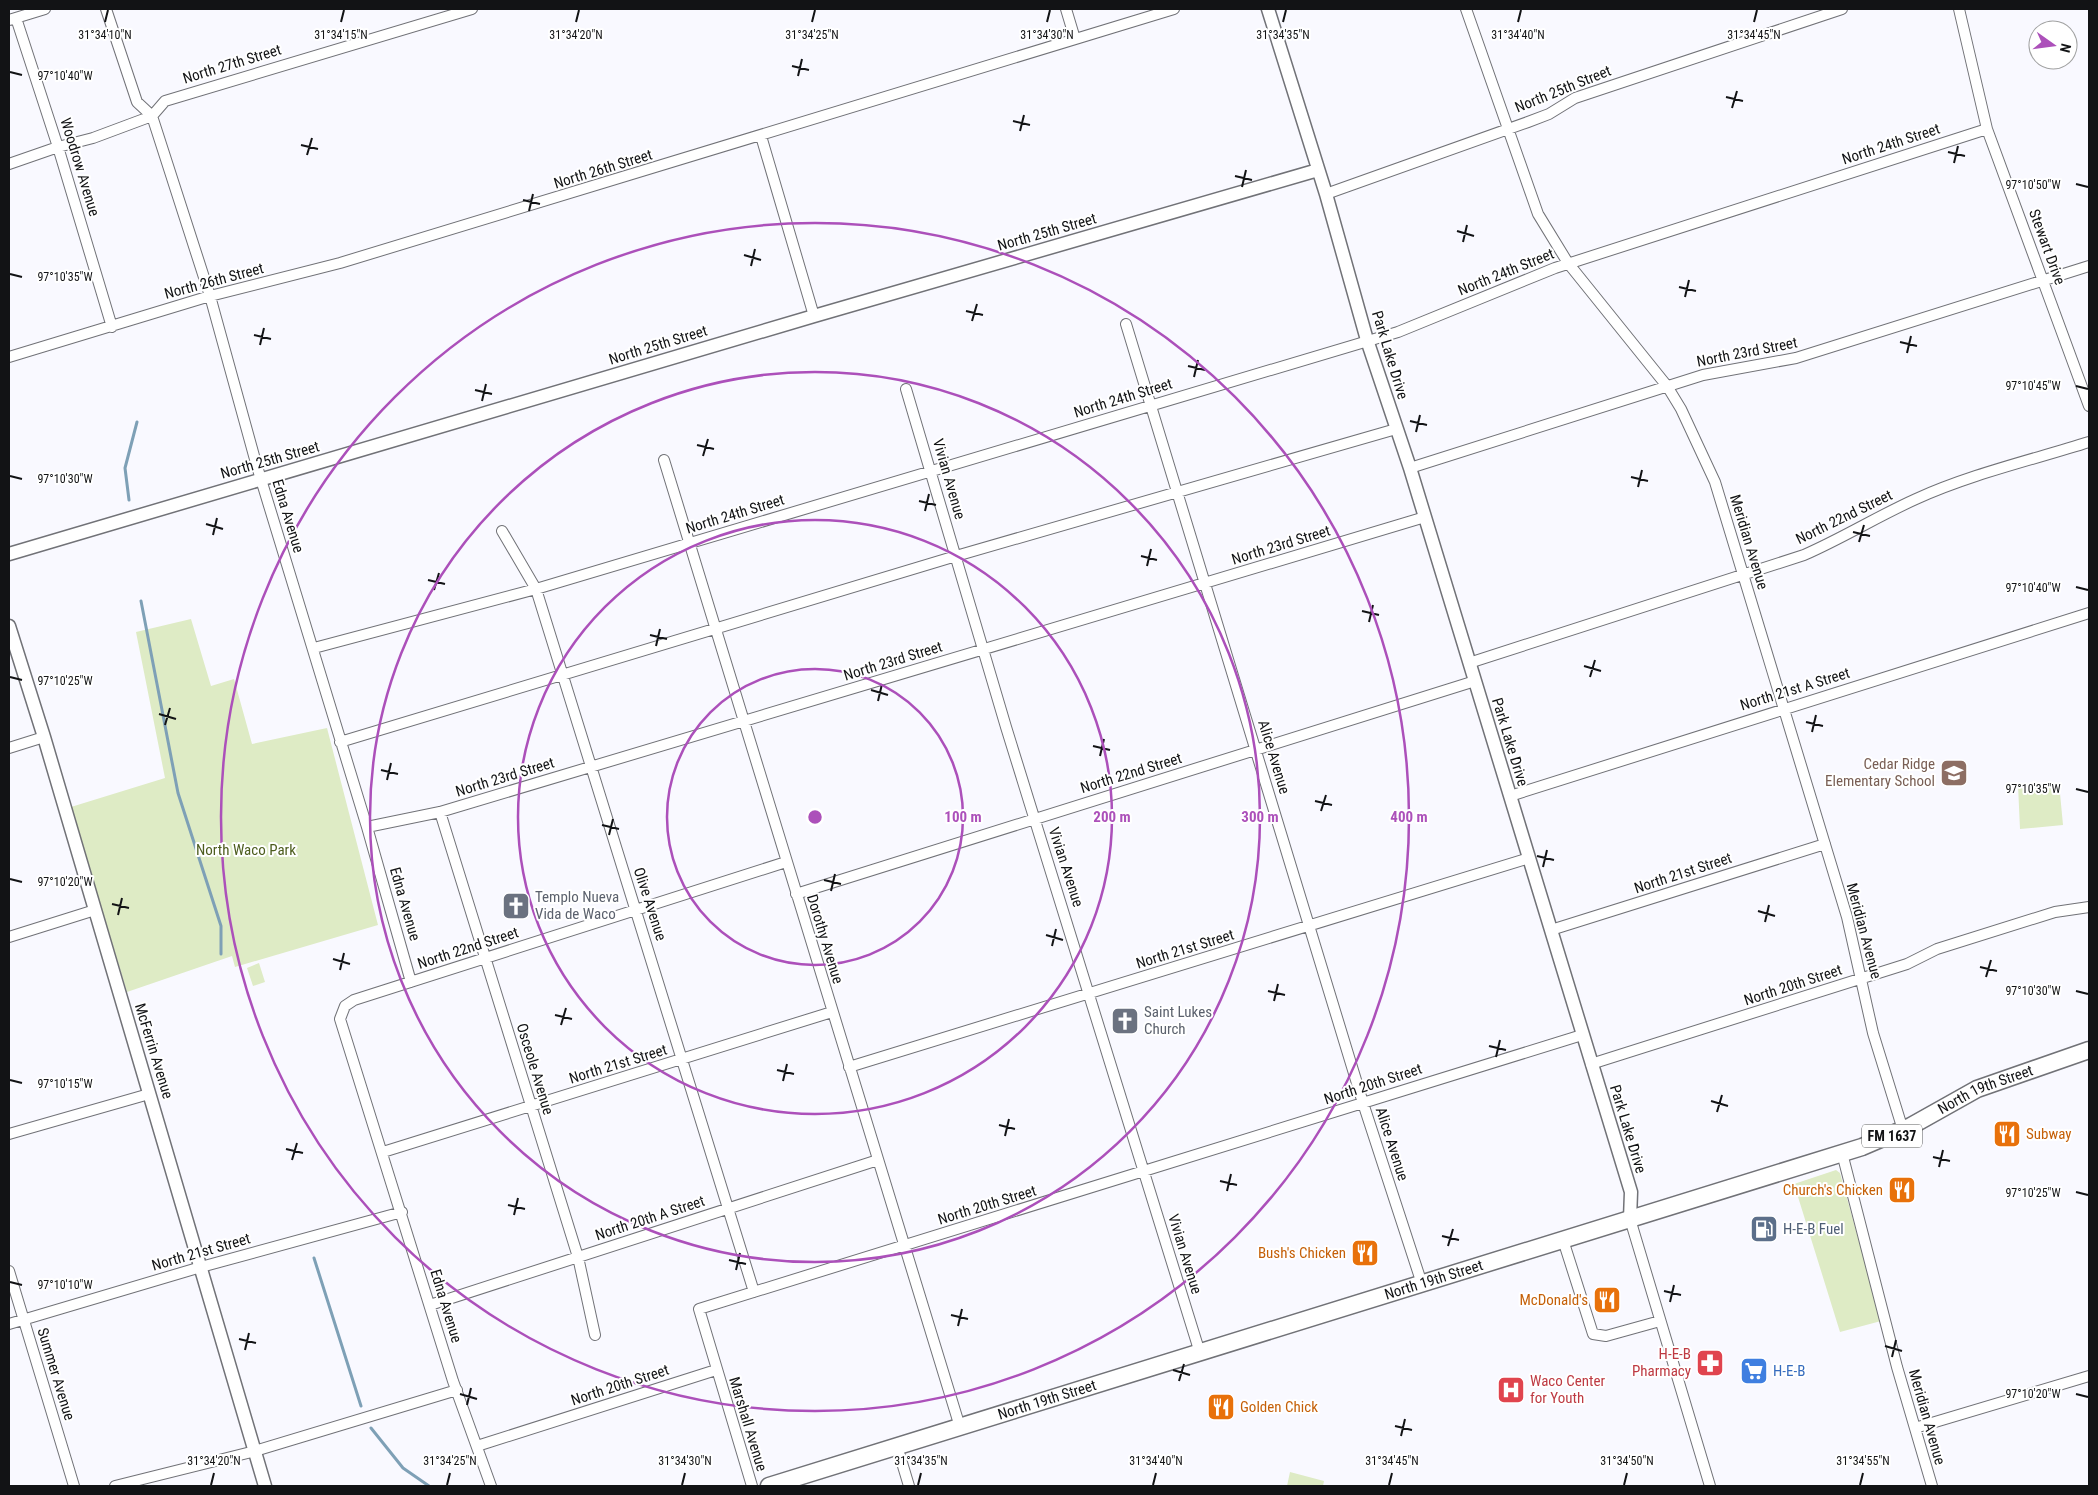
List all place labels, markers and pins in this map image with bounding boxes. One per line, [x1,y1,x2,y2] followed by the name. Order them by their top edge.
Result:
[1825,755,1935,790] place label: Cedar Ridge Elementary School
[1939,758,1969,788] school or university icon: Cedar Ridge Elementary School
[806,808,824,826] centre of rings
[535,888,619,923] place label: Templo Nueva Vida de Waco
[501,891,531,921] church icon: Templo Nueva Vida de Waco
[1144,1003,1212,1038] place label: Saint Lukes Church
[1110,1006,1140,1036] church icon: Saint Lukes Church
[1992,1119,2022,1149] restaurant icon: Subway
[2026,1125,2072,1143] place label: Subway
[1887,1175,1917,1205] restaurant icon: Church's Chicken
[1783,1181,1883,1199] place label: Church's Chicken
[1749,1214,1779,1244] fuel station icon: H-E-B Fuel
[1783,1220,1844,1238] place label: H-E-B Fuel
[1350,1238,1380,1268] restaurant icon: Bush's Chicken
[1258,1244,1346,1262] place label: Bush's Chicken
[1592,1285,1622,1315] restaurant icon: McDonald's
[1519,1291,1588,1309] place label: McDonald's
[1632,1345,1691,1380] place label: H-E-B Pharmacy
[1695,1348,1725,1378] pharmacy icon: H-E-B Pharmacy
[1739,1356,1769,1386] supermarket icon: H-E-B
[1773,1362,1805,1380] place label: H-E-B
[1530,1372,1606,1407] place label: Waco Center for Youth
[1496,1375,1526,1405] hospital icon: Waco Center for Youth
[1206,1392,1236,1422] restaurant icon: Golden Chick
[1240,1398,1318,1416] place label: Golden Chick

